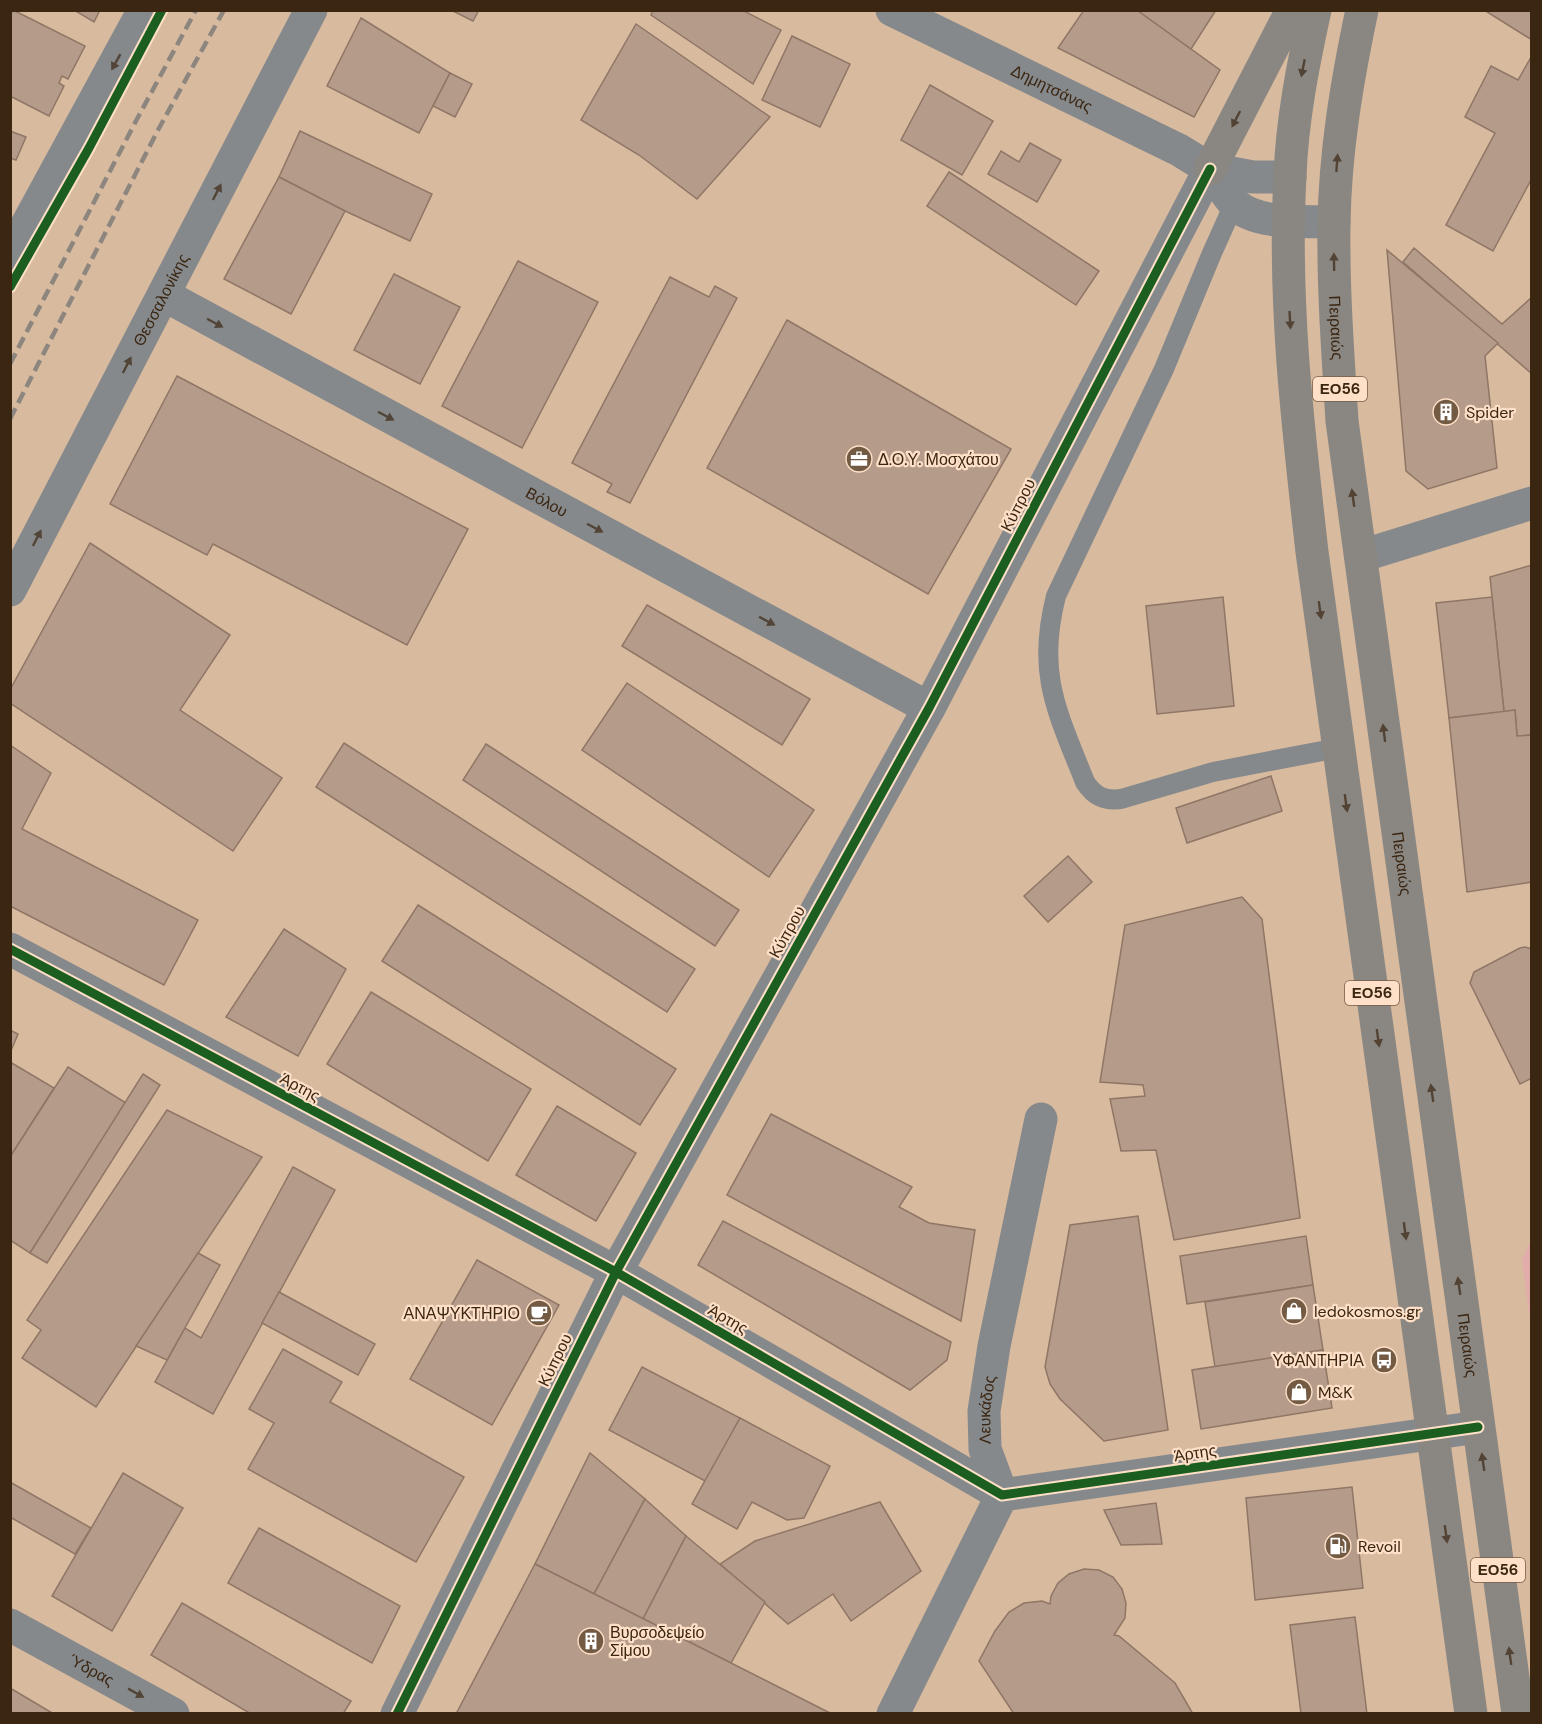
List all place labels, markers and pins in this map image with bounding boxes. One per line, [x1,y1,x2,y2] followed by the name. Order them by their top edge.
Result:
[1431,397,1461,427] building icon: Spider
[1466,402,1514,423] place label: Spider
[844,444,874,474] office icon: Δ.Ο.Υ. Μοσχάτου
[878,449,999,470] place label: Δ.Ο.Υ. Μοσχάτου
[1279,1296,1309,1326] shop icon: ledokosmos.gr
[524,1298,554,1328] cafe icon: ΑΝΑΨΥΚΤΗΡΙΟ
[1314,1301,1421,1322] place label: ledokosmos.gr
[404,1303,520,1324] place label: ΑΝΑΨΥΚΤΗΡΙΟ
[1369,1345,1399,1375] bus stop icon: ΥΦΑΝΤΗΡΙΑ
[1273,1350,1364,1371] place label: ΥΦΑΝΤΗΡΙΑ
[1284,1377,1314,1407] shop icon: M&K
[1318,1382,1353,1403] place label: M&K
[1323,1531,1353,1561] fuel station icon: Revoil
[1358,1536,1401,1557] place label: Revoil
[610,1622,704,1661] place label: Βυρσοδεψείο Σίμου
[576,1626,606,1656] building icon: Βυρσοδεψείο Σίμου

